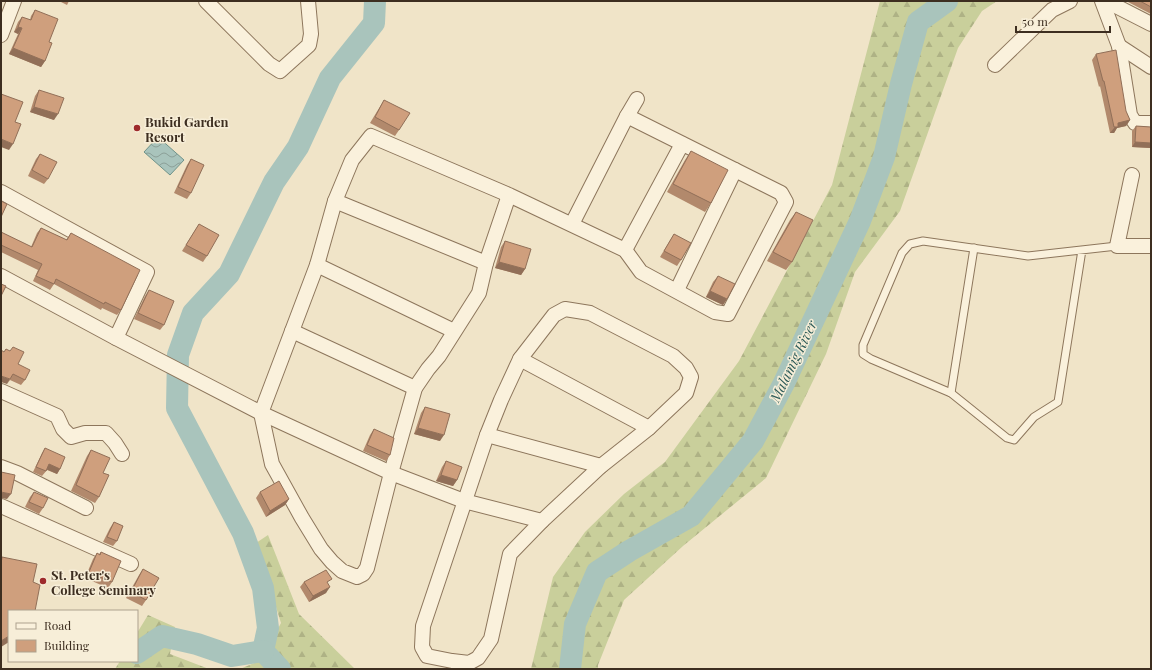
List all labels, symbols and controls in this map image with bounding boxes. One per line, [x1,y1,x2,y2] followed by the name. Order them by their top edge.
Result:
[1016,8,1110,34] scale bar
[1022,13,1048,29] text: 50 m
[145,113,229,145] place label: Bukid Garden Resort
[132,123,142,133] marker: Bukid Garden Resort
[765,316,821,406] water label: Malamig River
[51,566,156,598] place label: St. Peter's College Seminary
[38,576,48,586] marker: St. Peter's College Seminary
[8,610,138,662] legend
[44,617,71,633] text: Road
[44,637,90,653] text: Building

